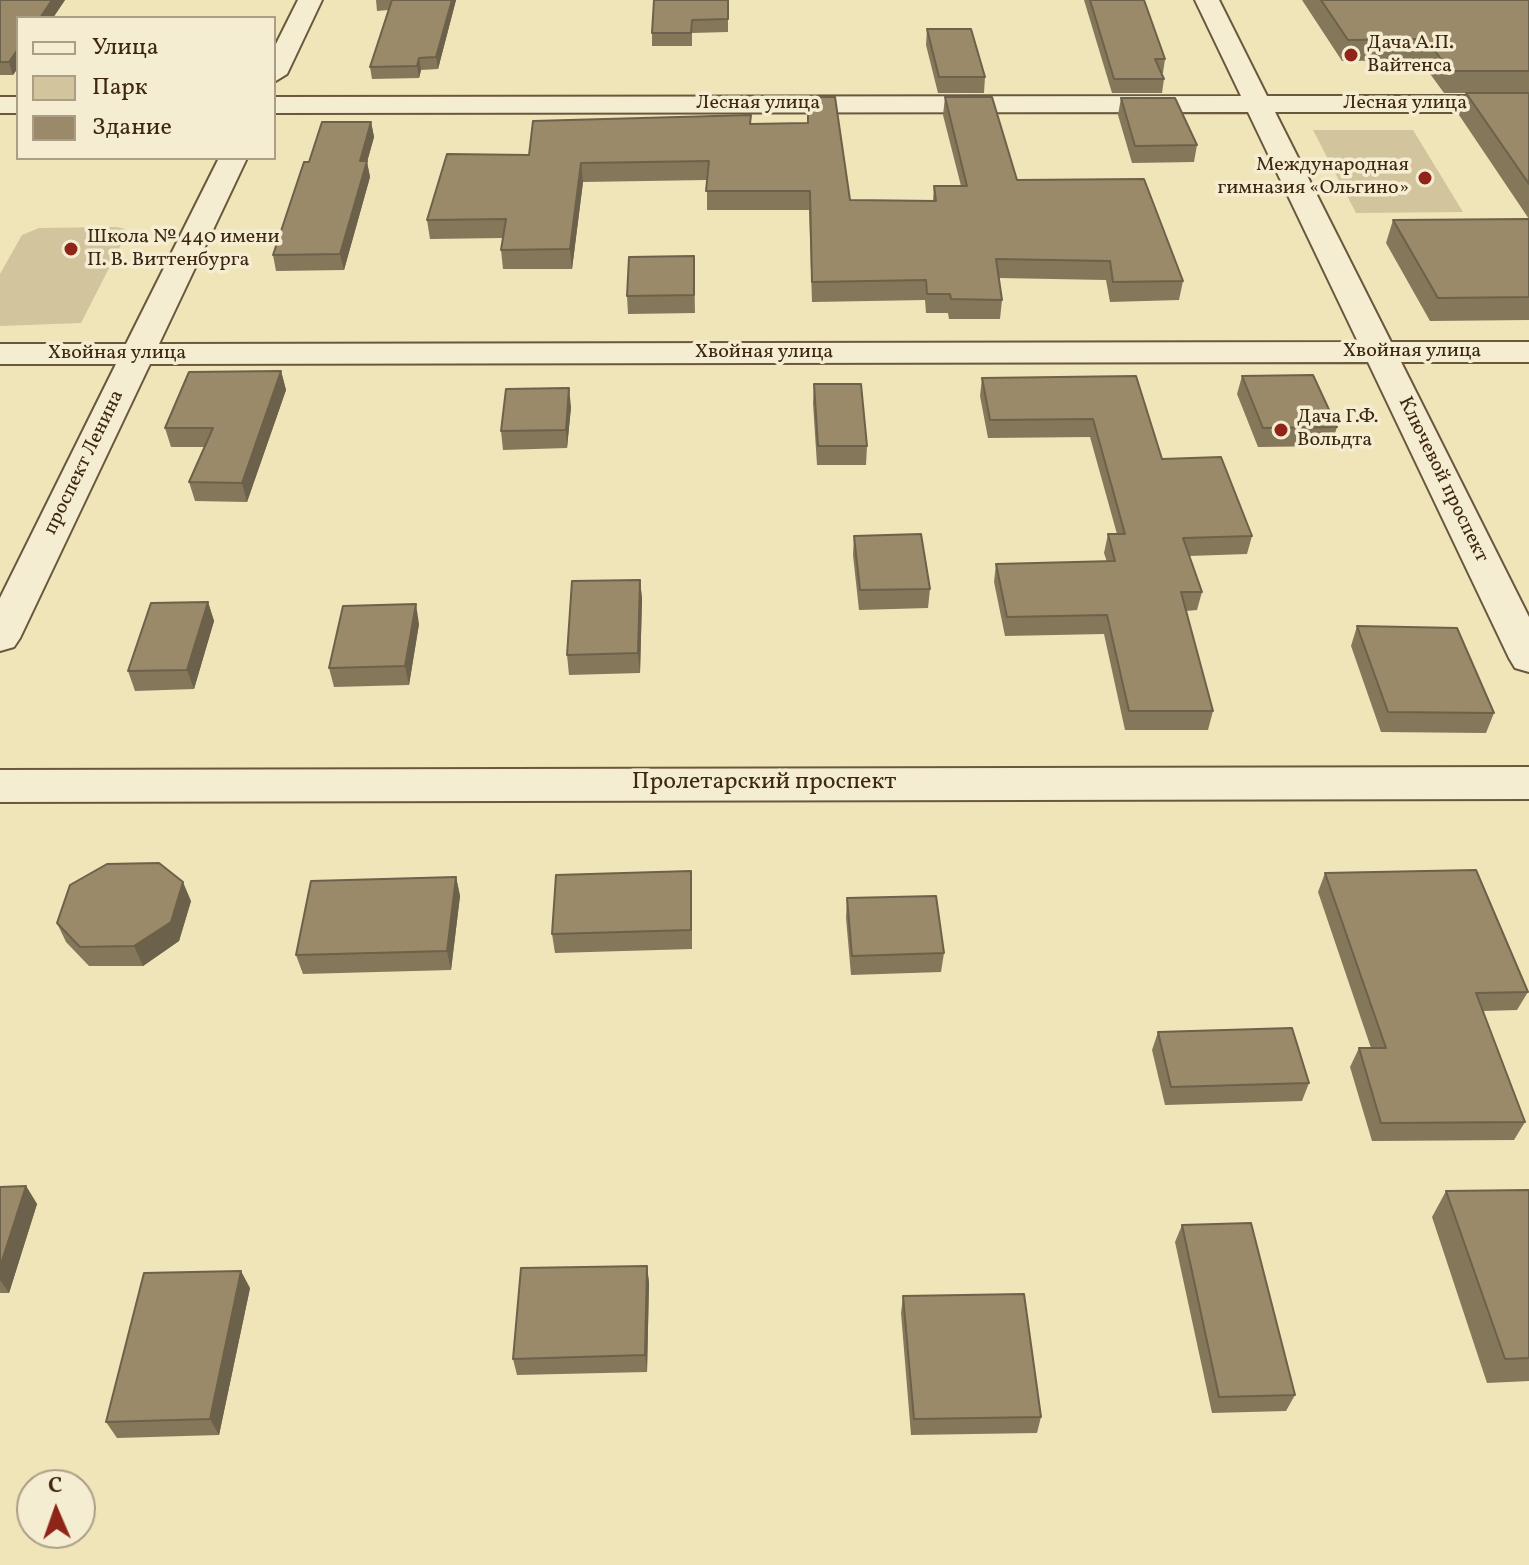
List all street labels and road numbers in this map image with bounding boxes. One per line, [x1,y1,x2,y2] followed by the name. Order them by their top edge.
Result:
[696,92,820,116] street label: Лесная улица
[1343,92,1467,116] street label: Лесная улица
[1343,340,1481,364] street label: Хвойная улица
[695,341,833,365] street label: Хвойная улица
[48,342,186,366] street label: Хвойная улица
[40,387,130,539] street label: проспект Ленина
[1391,393,1493,567] street label: Ключевой проспект
[632,770,896,798] street label: Пролетарский проспект

